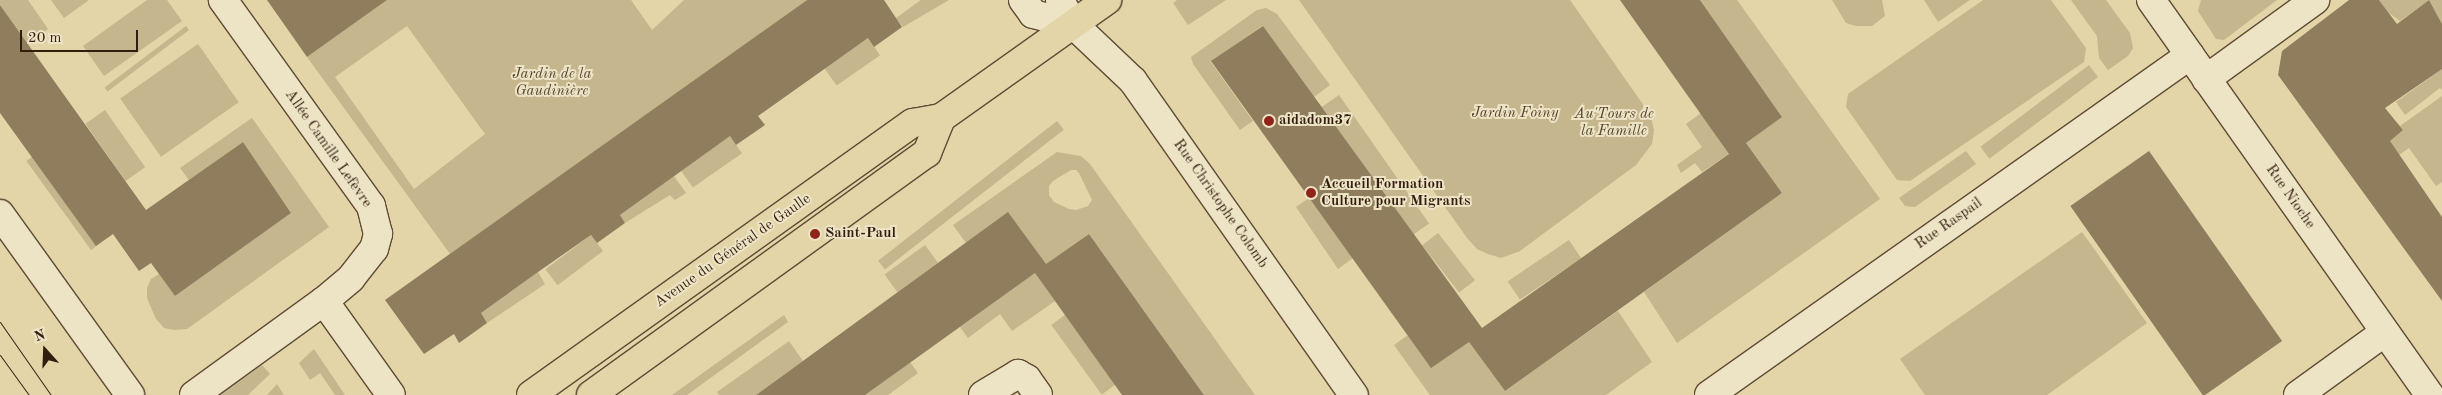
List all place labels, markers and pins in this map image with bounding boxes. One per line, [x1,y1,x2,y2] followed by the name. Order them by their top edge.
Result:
[1279,112,1352,130] place label: aidadom37
[1263,115,1275,127] marker: aidadom37
[1321,175,1470,210] place label: Accueil Formation Culture pour Migrants
[1305,187,1317,199] marker: Accueil Formation Culture pour Migrants
[825,225,896,243] place label: Saint-Paul
[809,228,821,240] marker: Saint-Paul

